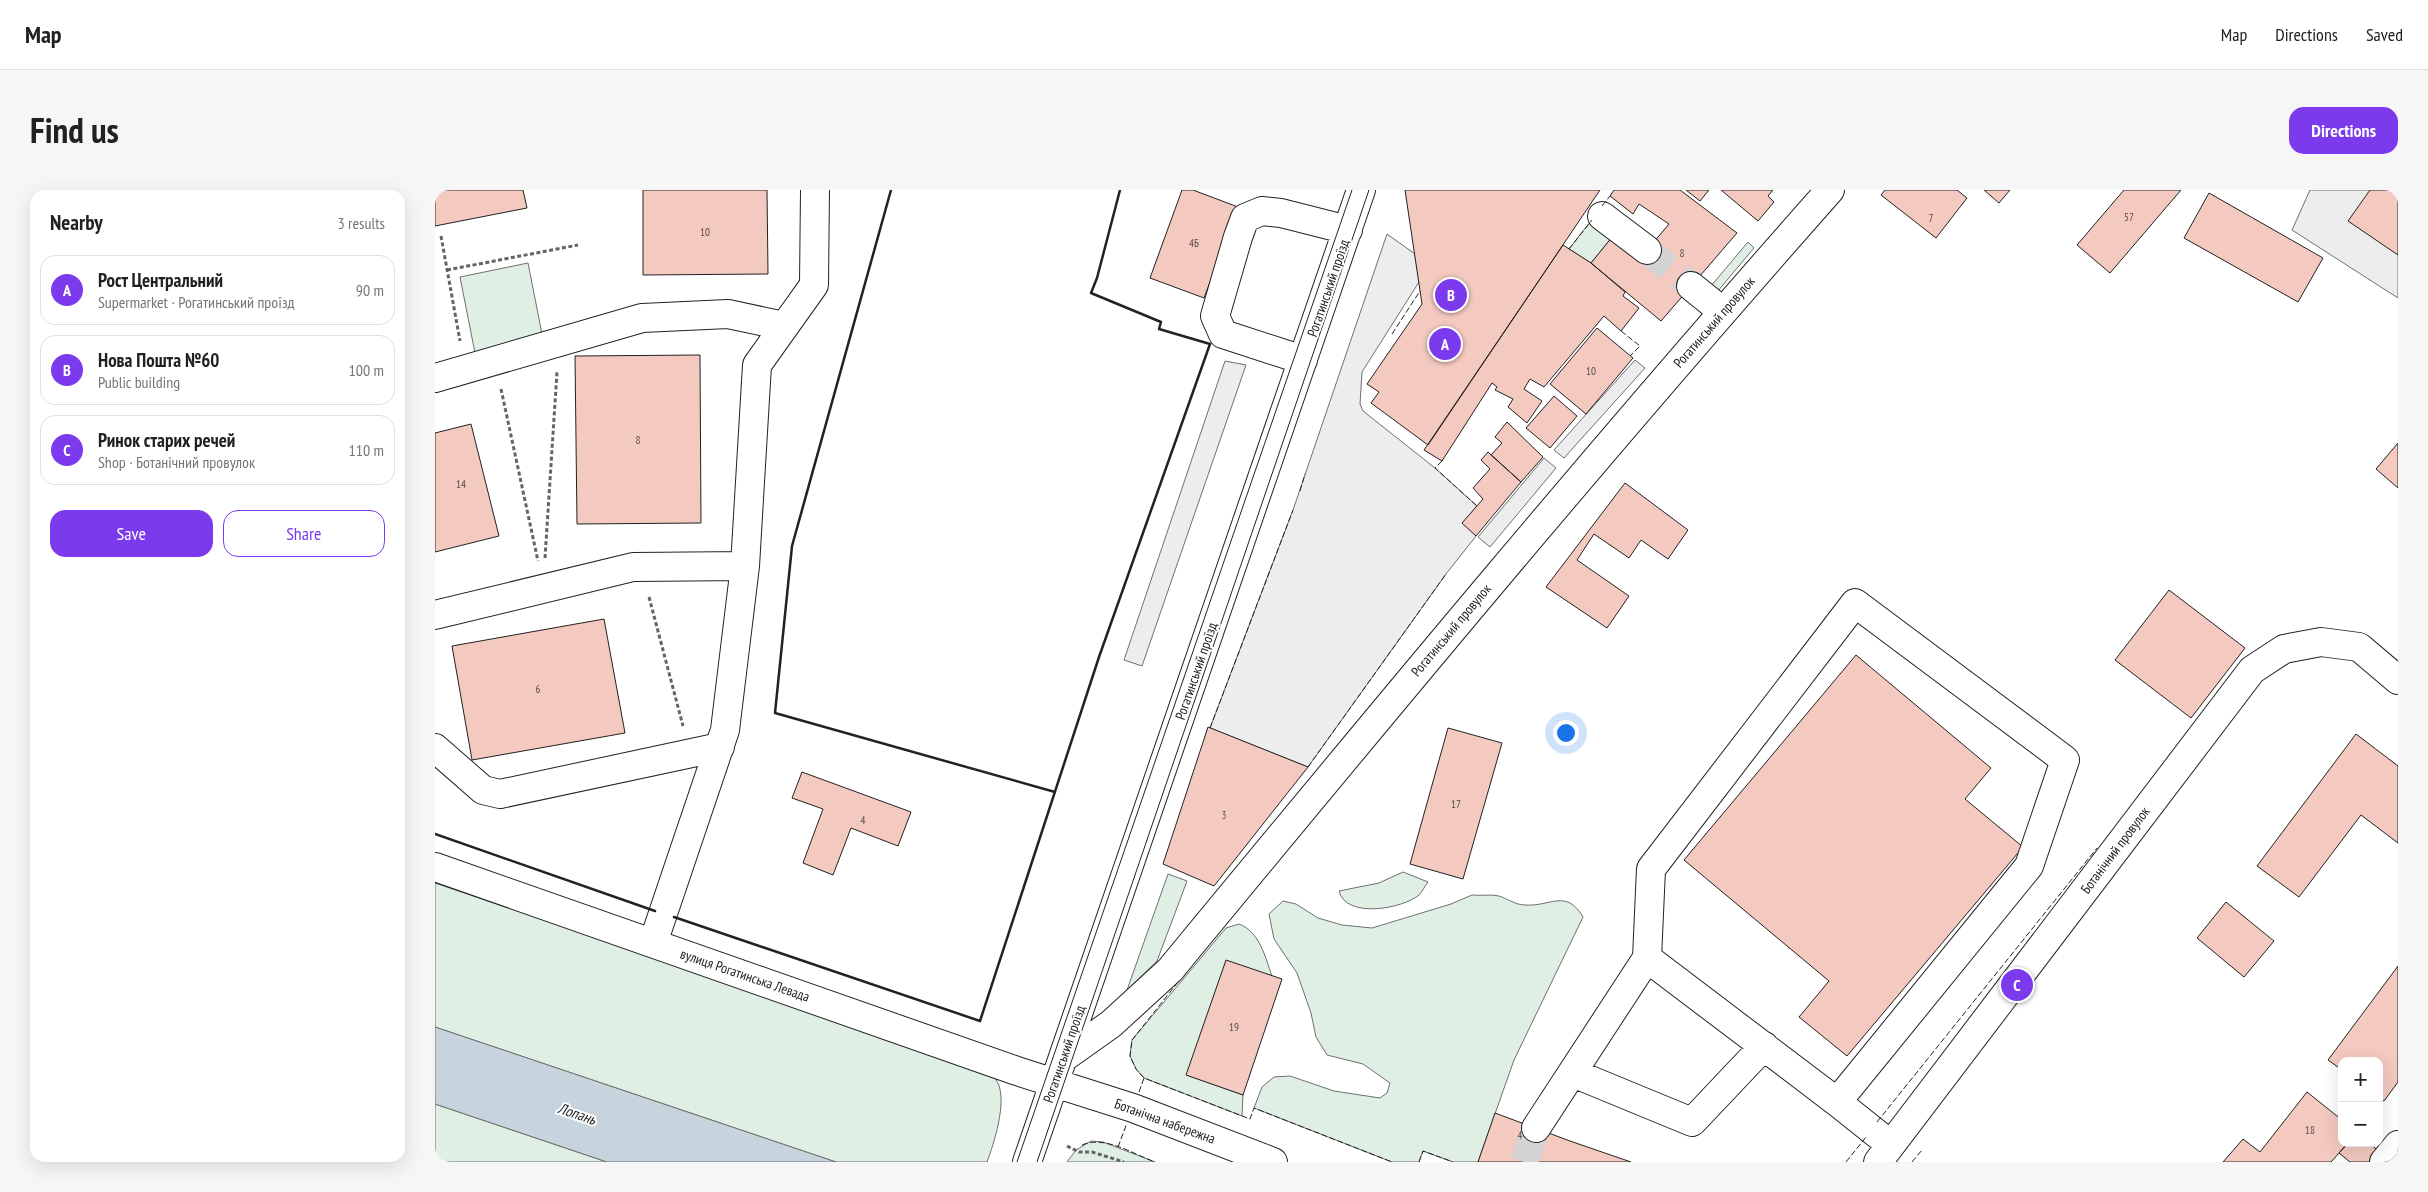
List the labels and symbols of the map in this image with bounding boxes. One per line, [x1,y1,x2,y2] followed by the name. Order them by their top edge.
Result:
[2124,210,2134,224] house number: 57
[1929,211,1934,225] house number: 7
[700,225,710,239] house number: 10
[1189,236,1199,250] house number: 4Б
[1303,237,1353,339] street label: Рогатинський проїзд
[1680,246,1685,260] house number: 8
[1669,272,1759,371] street label: Рогатинський провулок
[1435,276,1467,314] pin: B
[1429,325,1461,363] pin: A
[1586,364,1596,378] house number: 10
[636,433,641,447] house number: 8
[456,477,466,491] house number: 14
[1407,580,1495,680] street label: Рогатинський провулок
[1171,620,1221,722] street label: Рогатинський проїзд
[536,682,541,696] house number: 6
[1553,720,1579,746] your location
[1451,797,1461,811] house number: 17
[2076,803,2154,897] street label: Ботанічний провулок
[1222,808,1227,822] house number: 3
[861,813,866,827] house number: 4
[678,944,812,1006] street label: вулиця Рогатинська Левада
[2001,966,2033,1004] pin: C
[1039,1003,1089,1105] street label: Рогатинський проїзд
[1229,1020,1239,1034] house number: 19
[1112,1094,1218,1148] street label: Ботанічна набережна
[555,1098,600,1129] water label: Лопань
[2305,1123,2315,1137] house number: 18
[1518,1128,1523,1142] house number: 4

